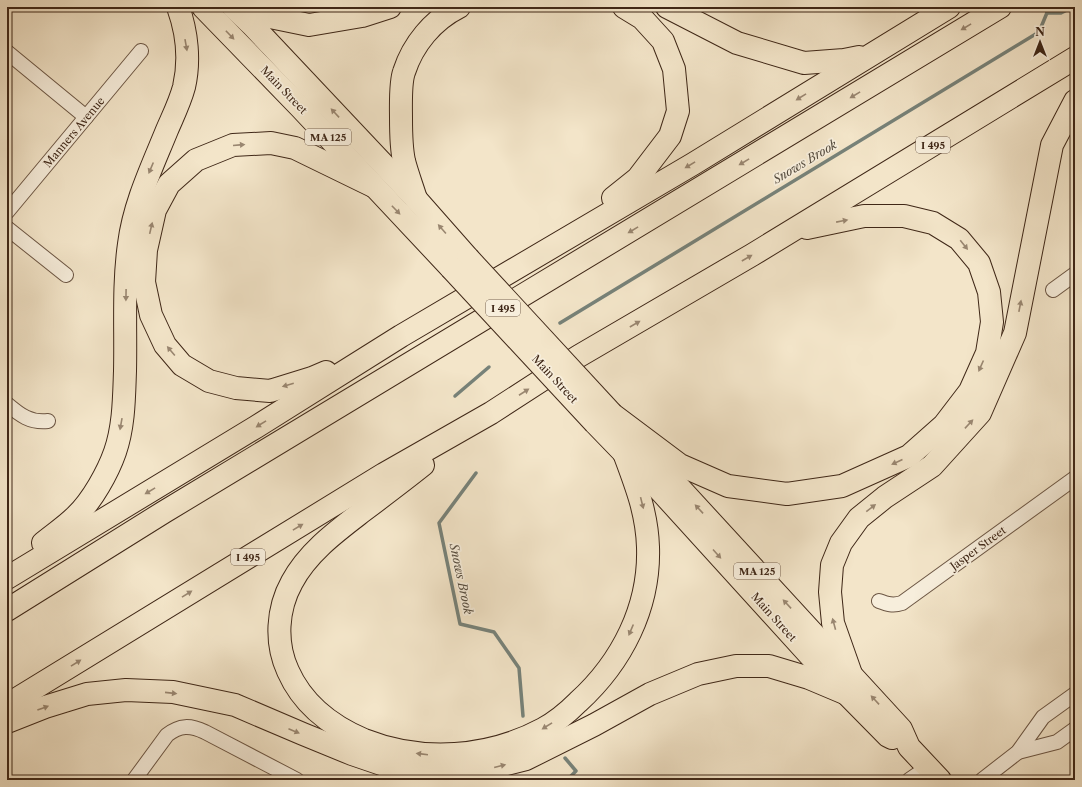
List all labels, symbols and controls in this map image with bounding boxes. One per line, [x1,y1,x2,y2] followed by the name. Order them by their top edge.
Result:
[1020,22,1060,62] north arrow
[960,24,972,31] one-way arrow
[1035,25,1045,39] text: N
[225,30,235,40] one-way arrow
[183,39,189,51] one-way arrow
[258,63,310,117] street label: Main Street
[849,91,861,98] one-way arrow
[40,94,108,170] street label: Manners Avenue
[795,94,807,101] one-way arrow
[330,108,340,118] one-way arrow
[305,129,351,145] road number: MA 125
[769,136,840,187] water label: Snows Brook
[916,137,950,153] road number: I 495
[233,141,245,148] one-way arrow
[739,158,749,166] one-way arrow
[684,162,696,169] one-way arrow
[148,163,154,174] one-way arrow
[392,205,401,215] one-way arrow
[836,217,848,223] one-way arrow
[148,222,154,234] one-way arrow
[438,223,447,234] one-way arrow
[627,226,639,233] one-way arrow
[959,239,968,250] one-way arrow
[741,255,753,262] one-way arrow
[123,289,129,302] one-way arrow
[486,300,520,316] road number: I 495
[1017,300,1023,312] one-way arrow
[629,321,641,328] one-way arrow
[166,346,175,357] one-way arrow
[529,352,581,406] street label: Main Street
[978,360,984,372] one-way arrow
[282,382,294,388] one-way arrow
[519,388,529,396] one-way arrow
[118,418,124,431] one-way arrow
[965,419,974,430] one-way arrow
[256,420,266,428] one-way arrow
[891,459,903,465] one-way arrow
[144,488,156,495] one-way arrow
[639,497,645,509] one-way arrow
[695,504,704,513] one-way arrow
[866,505,876,513] one-way arrow
[292,523,304,530] one-way arrow
[946,523,1009,574] street label: Jasper Street
[446,541,476,616] water label: Snows Brook
[231,549,265,565] road number: I 495
[713,549,722,559] one-way arrow
[734,563,780,579] road number: MA 125
[182,590,192,598] one-way arrow
[748,590,800,644] street label: Main Street
[783,599,792,609] one-way arrow
[831,618,837,630] one-way arrow
[628,625,634,637] one-way arrow
[71,659,82,667] one-way arrow
[165,689,177,696] one-way arrow
[870,695,880,705] one-way arrow
[38,704,50,710] one-way arrow
[541,723,553,730] one-way arrow
[289,728,301,734] one-way arrow
[416,751,428,757] one-way arrow
[494,763,506,769] one-way arrow

